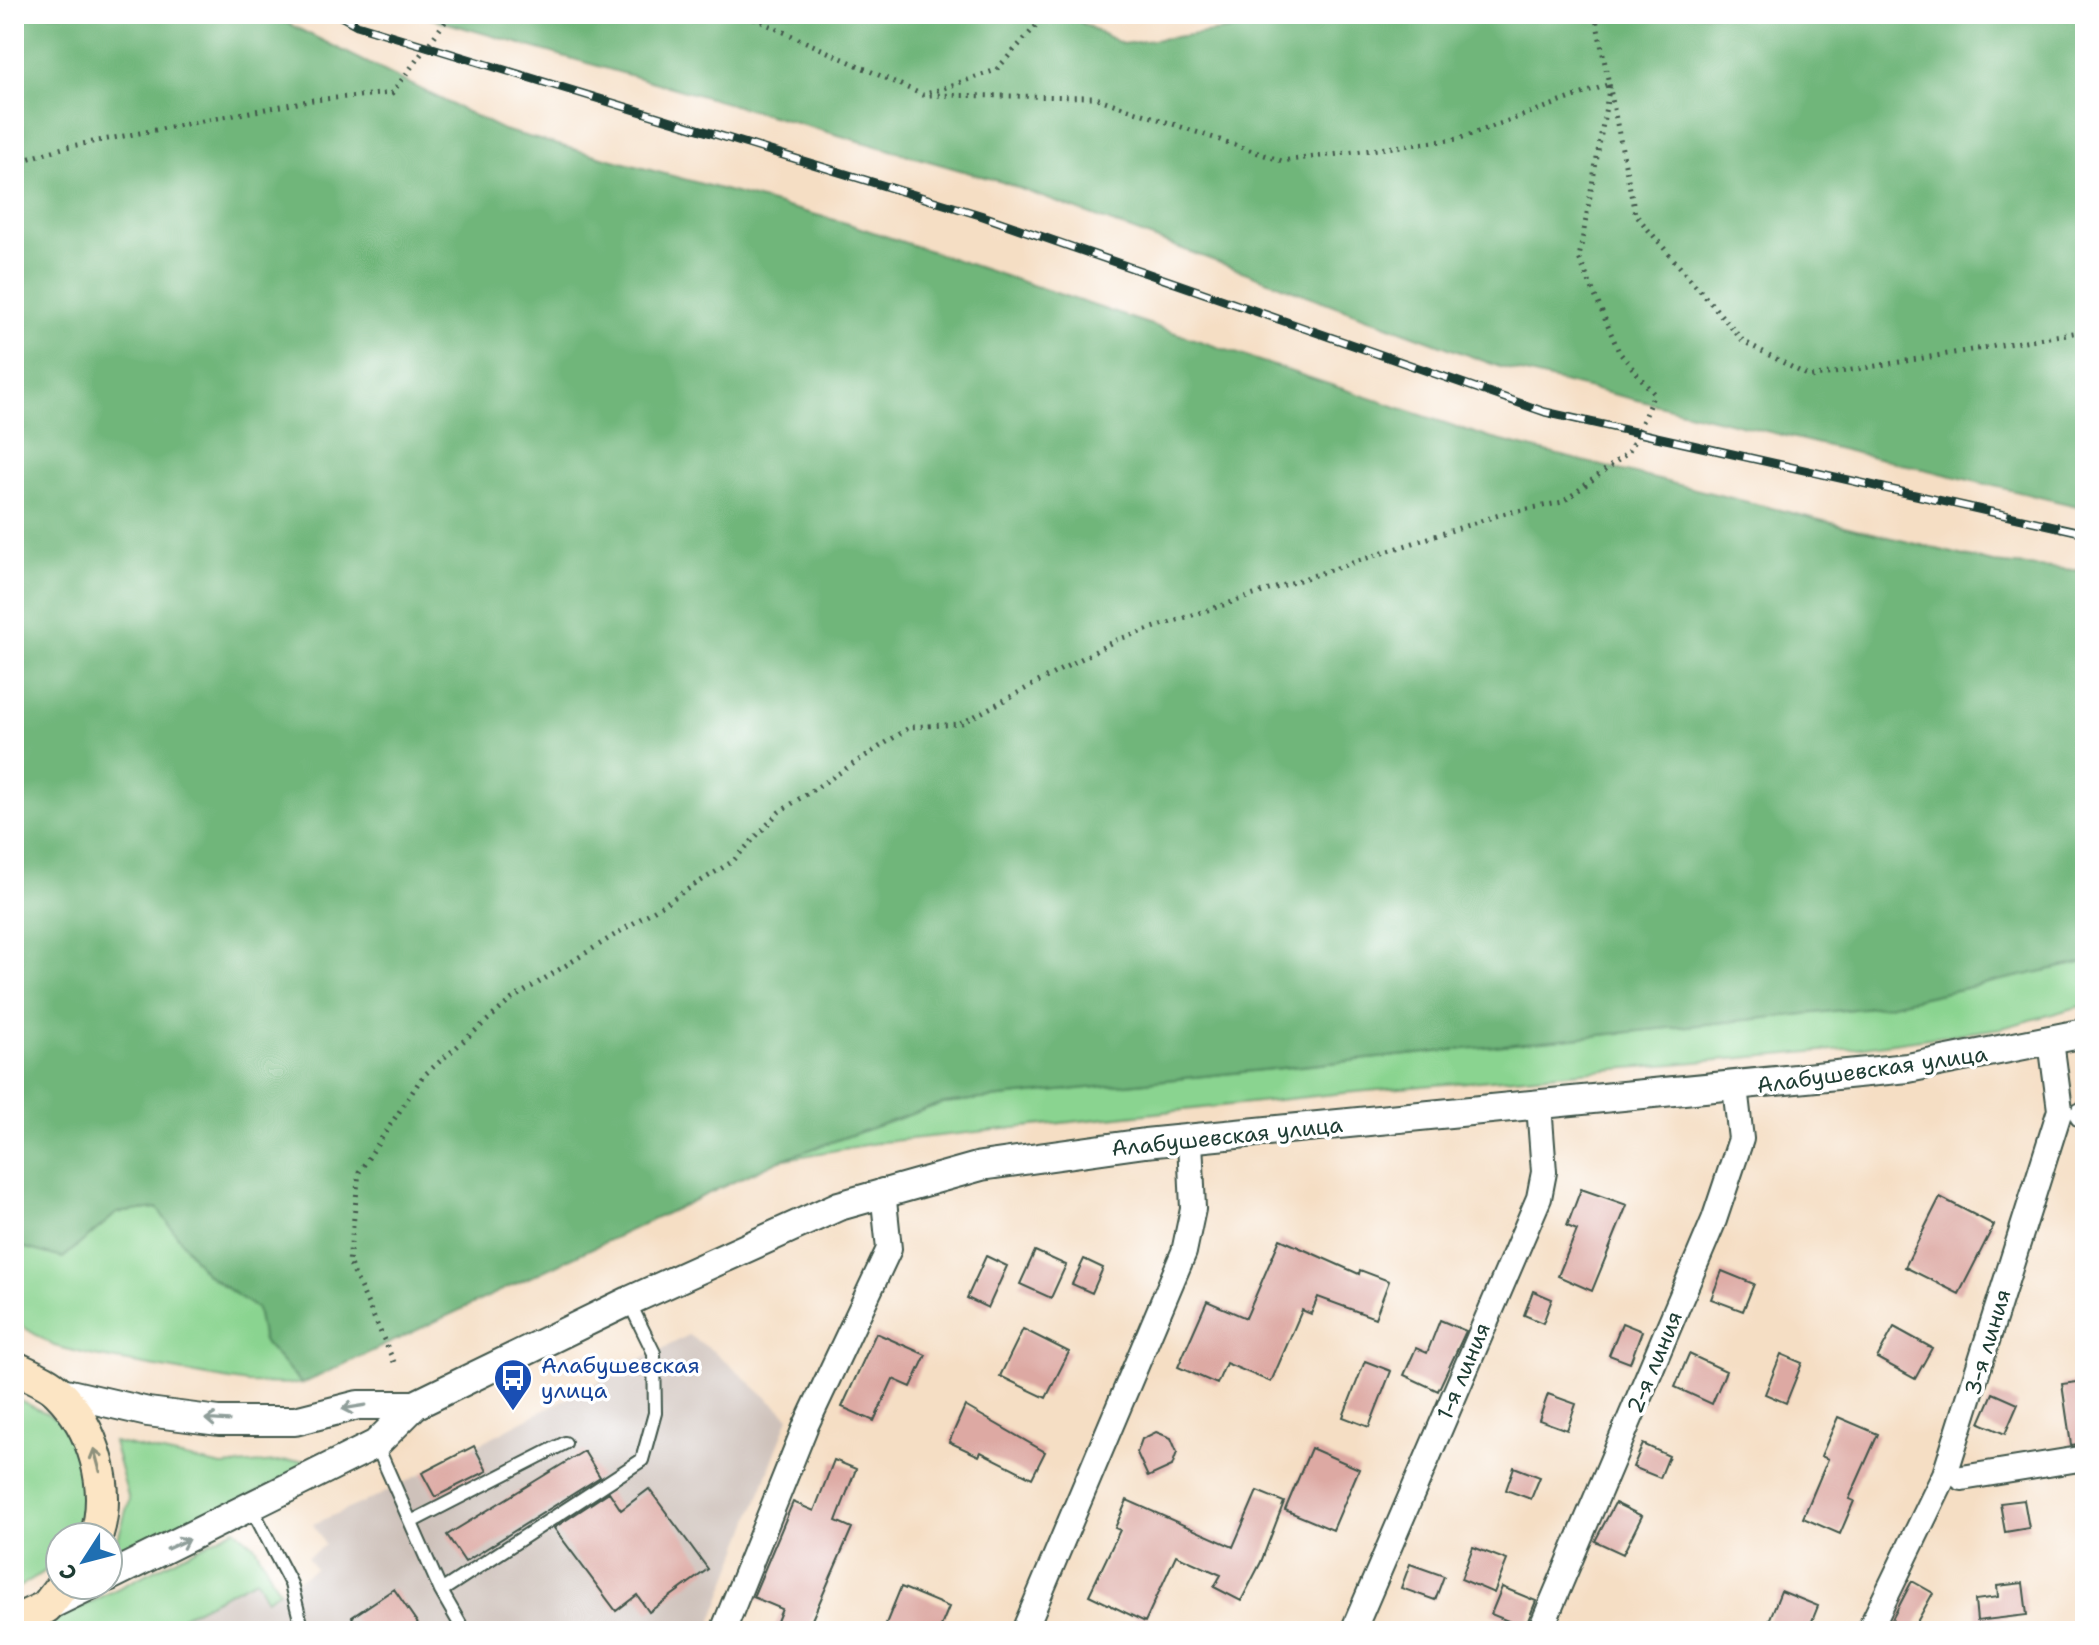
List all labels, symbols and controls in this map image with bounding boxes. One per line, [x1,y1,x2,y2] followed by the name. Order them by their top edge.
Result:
[1755,1039,1990,1100] street label: Алабушевская улица
[1110,1110,1345,1163] street label: Алабушевская улица
[1958,1286,2017,1399] street label: 3-я линия
[1620,1307,1689,1418] street label: 2-я линия
[1430,1318,1497,1424] street label: 1-я линия
[541,1351,700,1405] place label: Алабушевская улица
[492,1357,534,1412] bus stop icon: Алабушевская улица
[342,1400,367,1415] one-way arrow
[204,1412,231,1427] one-way arrow
[88,1448,103,1474] one-way arrow
[44,1521,124,1601] north arrow
[166,1536,190,1551] one-way arrow
[53,1558,84,1586] text: С

